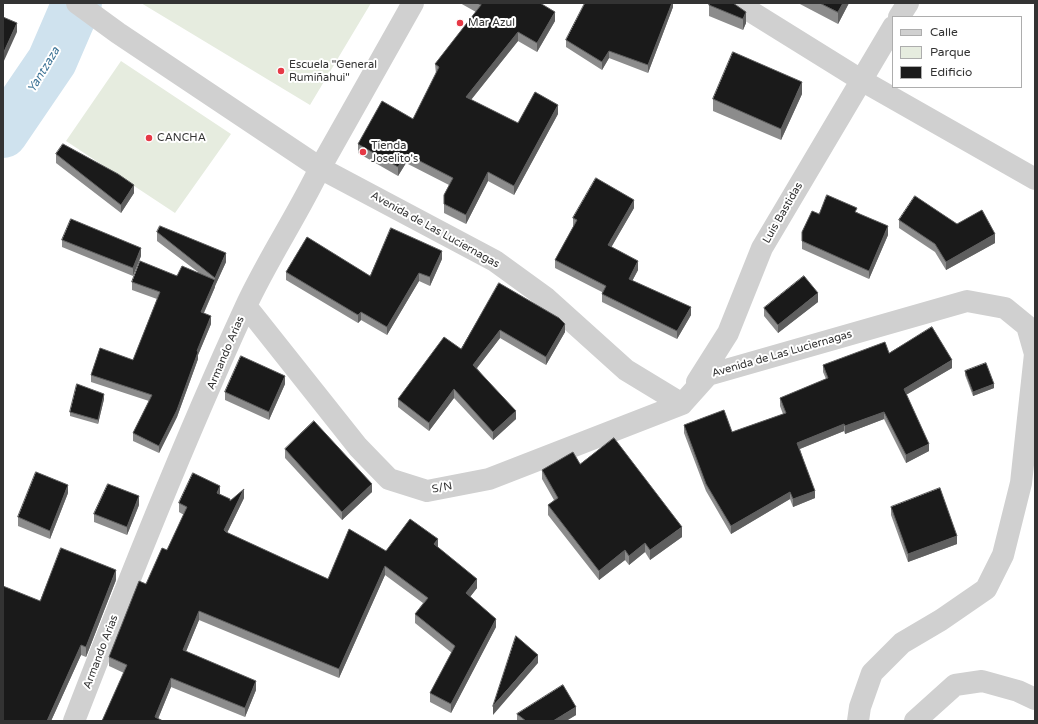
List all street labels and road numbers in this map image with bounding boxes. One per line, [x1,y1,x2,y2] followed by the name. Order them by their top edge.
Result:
[760,180,806,246] street label: Luis Bastidas
[368,189,502,271] street label: Avenida de Las Luciernagas
[205,314,247,392] street label: Armando Arias
[710,328,854,380] street label: Avenida de Las Luciernagas
[431,480,453,496] street label: S/N
[81,613,121,691] street label: Armando Arias

